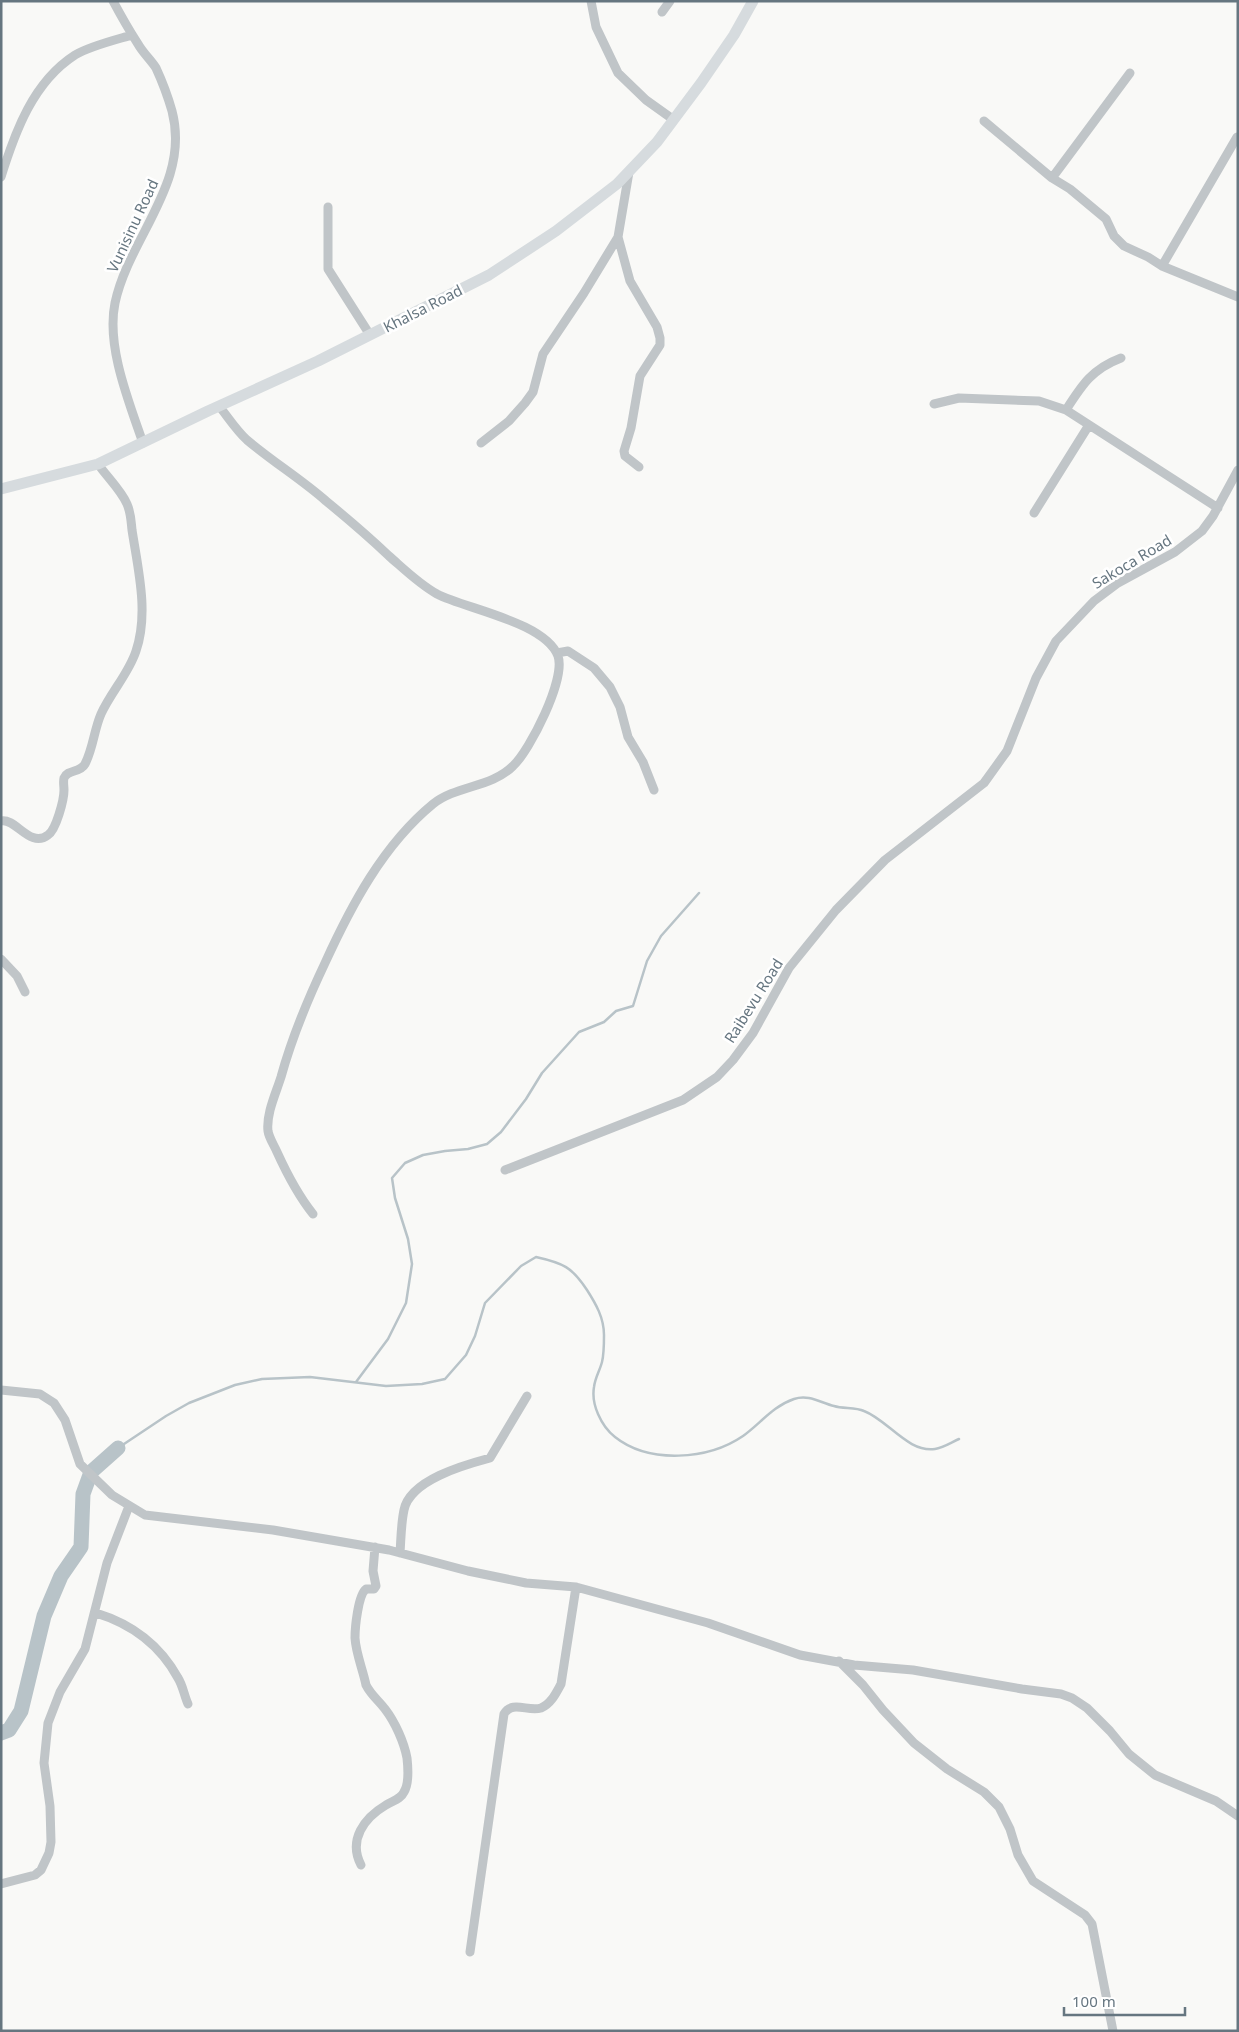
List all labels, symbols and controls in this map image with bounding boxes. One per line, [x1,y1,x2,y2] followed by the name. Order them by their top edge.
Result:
[102,176,162,275] street label: Vunisinu Road
[380,280,466,337] street label: Khalsa Road
[1088,530,1175,593] street label: Sakoca Road
[719,955,787,1046] street label: Raibevu Road
[1064,1984,1185,2016] scale bar
[1072,1991,1116,2011] text: 100 m

